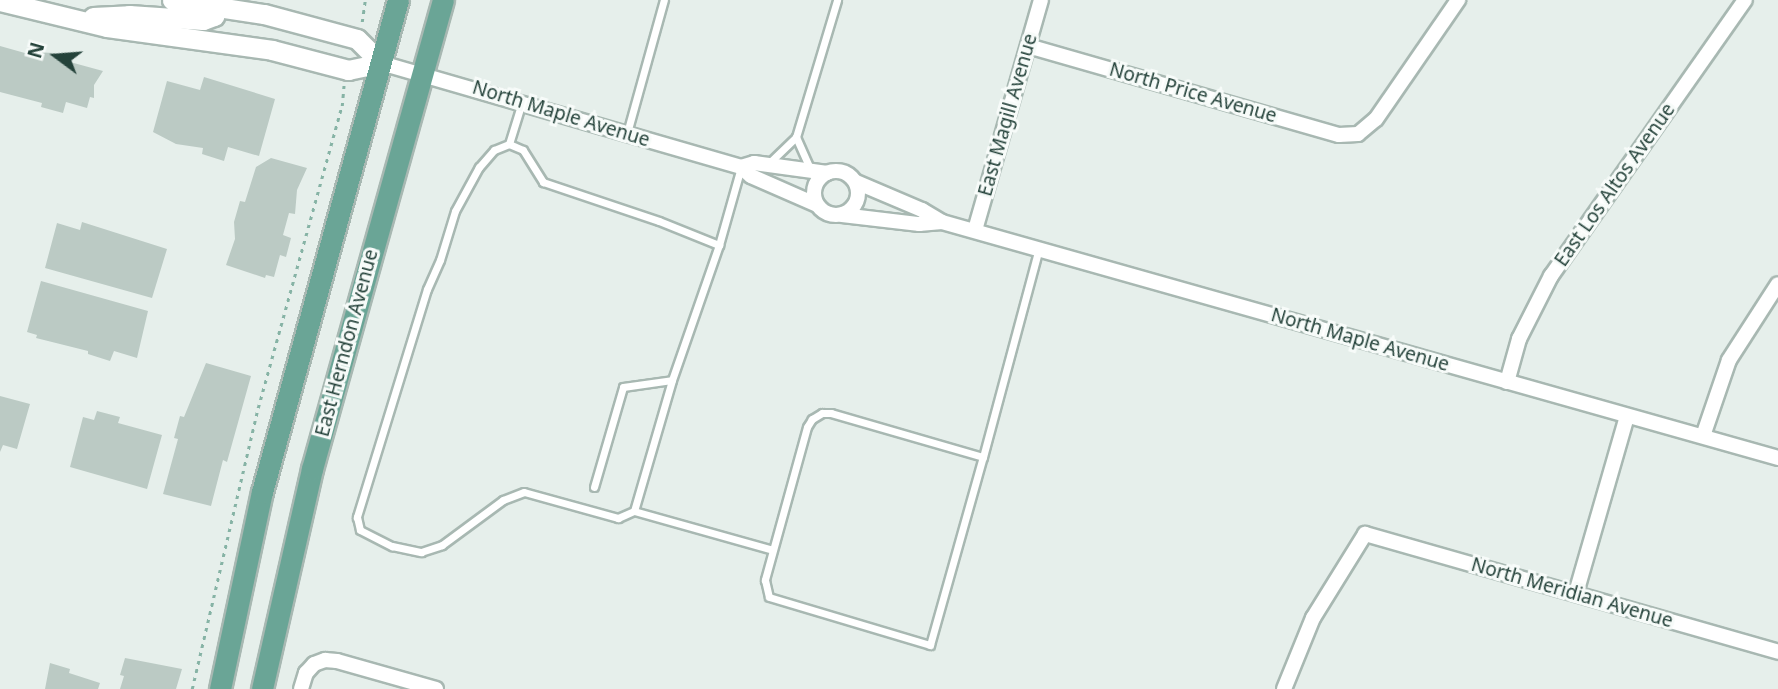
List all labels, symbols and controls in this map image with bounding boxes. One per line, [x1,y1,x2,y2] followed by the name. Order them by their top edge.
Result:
[21,21,91,91] north arrow
[974,31,1042,199] street label: East Magill Avenue
[21,39,50,61] text: N
[1107,58,1279,128] street label: North Price Avenue
[470,76,652,152] street label: North Maple Avenue
[1550,99,1680,271] street label: East Los Altos Avenue
[311,247,383,439] street label: East Herndon Avenue
[1268,304,1452,376] street label: North Maple Avenue
[1469,553,1675,633] street label: North Meridian Avenue

